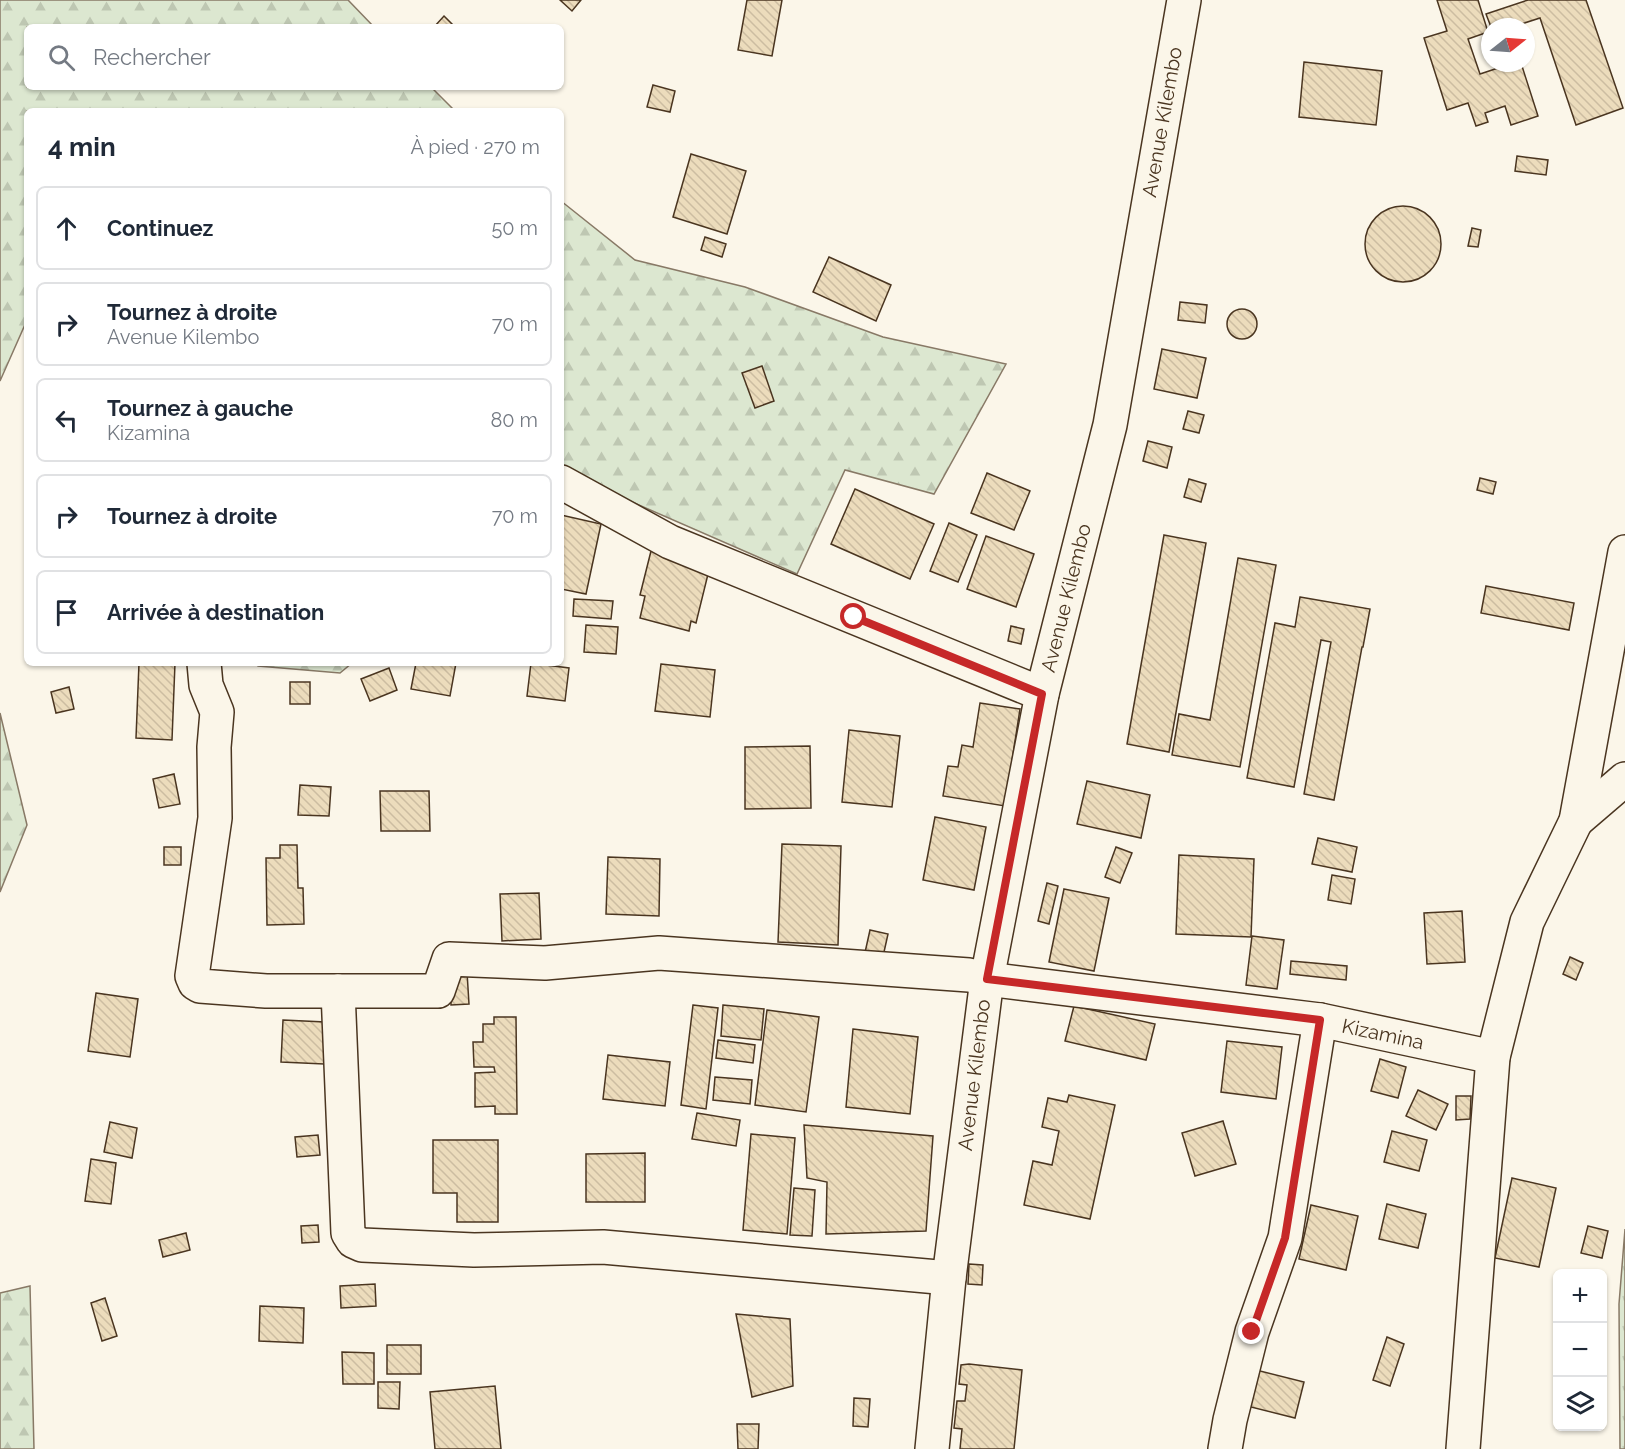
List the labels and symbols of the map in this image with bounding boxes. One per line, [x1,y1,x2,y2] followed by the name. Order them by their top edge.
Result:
[1481,18,1535,72] north arrow
[1137,45,1187,199] street label: Avenue Kilembo
[1036,521,1096,675] street label: Avenue Kilembo
[840,603,866,629] route start
[953,998,995,1152] street label: Avenue Kilembo
[1340,1014,1426,1054] street label: Kizamina
[1238,1318,1264,1344] route end

